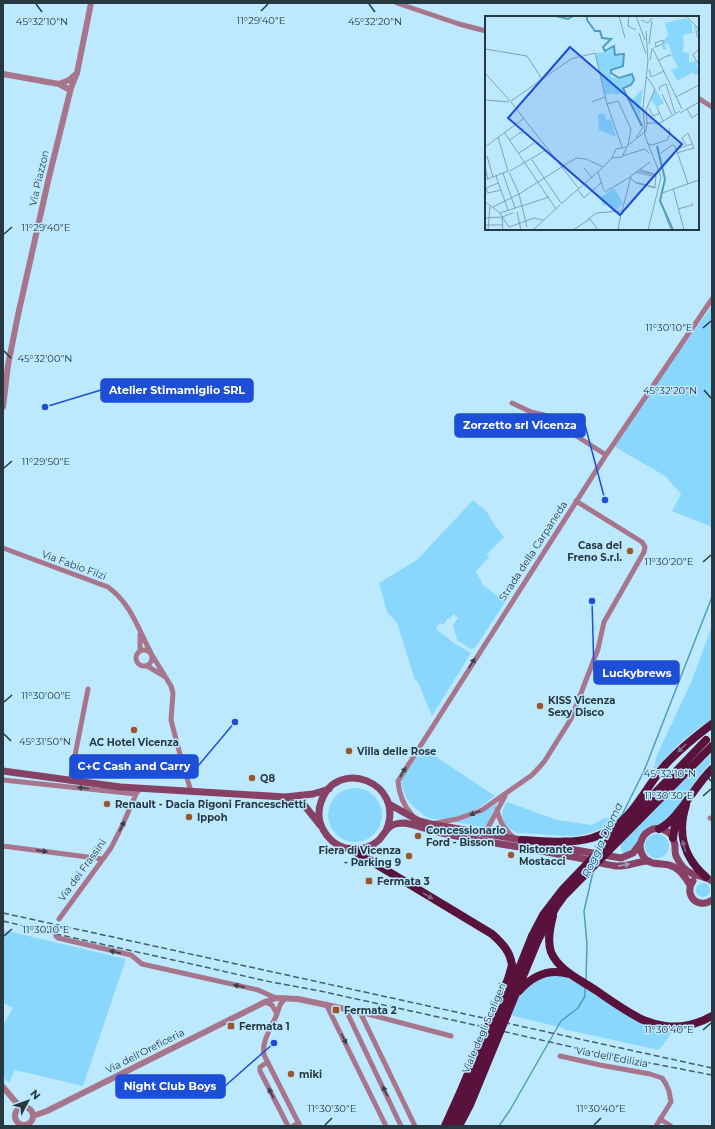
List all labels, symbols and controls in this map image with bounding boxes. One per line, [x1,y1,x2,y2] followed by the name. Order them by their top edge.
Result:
[237,14,286,27] text: 11°29'40"E
[16,15,68,28] text: 45°32'10"N
[348,15,402,28] text: 45°32'20"N
[485,16,699,230] inset map
[26,149,52,207] street label: Via Piazzon
[22,221,71,234] text: 11°29'40"E
[645,321,693,334] text: 11°30'10"E
[18,352,73,365] text: 45°32'00"N
[101,379,253,402] callout: Atelier Stimamiglio SRL
[108,383,245,397] text: Atelier Stimamiglio SRL
[643,384,697,397] text: 45°32'20"N
[455,414,585,437] callout: Zorzetto srl Vicenza
[463,418,577,432] text: Zorzetto srl Vicenza
[22,455,71,468] text: 11°29'50"E
[496,499,570,603] street label: Strada della Carpaneda
[567,539,622,564] place label: Casa del Freno S.r.l.
[625,546,635,556] marker: Casa del Freno S.r.l.
[40,547,108,583] street label: Via Fabio Filzi
[645,555,694,568] text: 11°30'20"E
[469,657,476,668] one-way arrow
[594,661,679,684] callout: Luckybrews
[602,666,672,680] text: Luckybrews
[21,689,71,702] text: 11°30'00"E
[548,694,615,719] place label: KISS Vicenza Sexy Disco
[535,701,545,711] marker: KISS Vicenza Sexy Disco
[129,725,139,735] marker: AC Hotel Vicenza
[19,735,71,748] text: 45°31'50"N
[88,736,179,749] place label: AC Hotel Vicenza
[676,744,687,753] one-way arrow
[356,745,436,758] place label: Villa delle Rose
[344,746,354,756] marker: Villa delle Rose
[70,755,198,778] callout: C+C Cash and Carry
[78,759,191,773] text: C+C Cash and Carry
[399,767,407,778] one-way arrow
[644,767,696,780] text: 45°32'10"N
[260,772,275,785] place label: Q8
[247,773,257,783] marker: Q8
[77,785,89,791] one-way arrow
[645,789,694,802] text: 11°30'30"E
[115,798,306,811] place label: Renault - Dacia Rigoni Franceschetti
[102,799,112,809] marker: Renault - Dacia Rigoni Franceschetti
[578,800,626,880] water label: Roggia Dioma
[468,810,480,816] one-way arrow
[197,811,228,824] place label: Ippoh
[184,812,194,822] marker: Ippoh
[119,820,125,831] one-way arrow
[426,824,506,849] place label: Concessionario Ford - Bisson
[413,831,423,841] marker: Concessionario Ford - Bisson
[55,836,109,904] street label: Via dei Frassini
[681,839,687,851] one-way arrow
[519,843,573,868] place label: Ristorante Mostacci
[319,844,401,869] place label: Fiera di Vicenza - Parking 9
[36,848,48,854] one-way arrow
[506,850,516,860] marker: Ristorante Mostacci
[404,851,414,861] marker: Fiera di Vicenza - Parking 9
[618,861,631,867] one-way arrow
[377,875,430,888] place label: Fermata 3
[364,876,374,886] marker: Fermata 3
[422,892,434,899] one-way arrow
[22,923,70,936] text: 11°30'10"E
[109,948,121,954] one-way arrow
[459,981,509,1075] street label: Viale degli Scaligeri
[233,983,245,989] one-way arrow
[344,1004,397,1017] place label: Fermata 2
[331,1005,341,1015] marker: Fermata 2
[239,1020,290,1033] place label: Fermata 1
[226,1021,236,1031] marker: Fermata 1
[644,1023,694,1036] text: 11°30'40"E
[103,1026,187,1076] street label: Via dell'Oreficeria
[341,1034,347,1045] one-way arrow
[575,1044,649,1070] street label: Via dell'Edilizia
[299,1068,322,1081] place label: miki
[286,1069,296,1079] marker: miki
[116,1075,225,1098] callout: Night Club Boys
[124,1079,217,1093] text: Night Club Boys
[8,1081,48,1121] north arrow
[381,1085,388,1097] one-way arrow
[27,1086,44,1102] text: N
[268,1087,275,1099] one-way arrow
[308,1102,357,1115] text: 11°30'30"E
[576,1102,626,1115] text: 11°30'40"E

